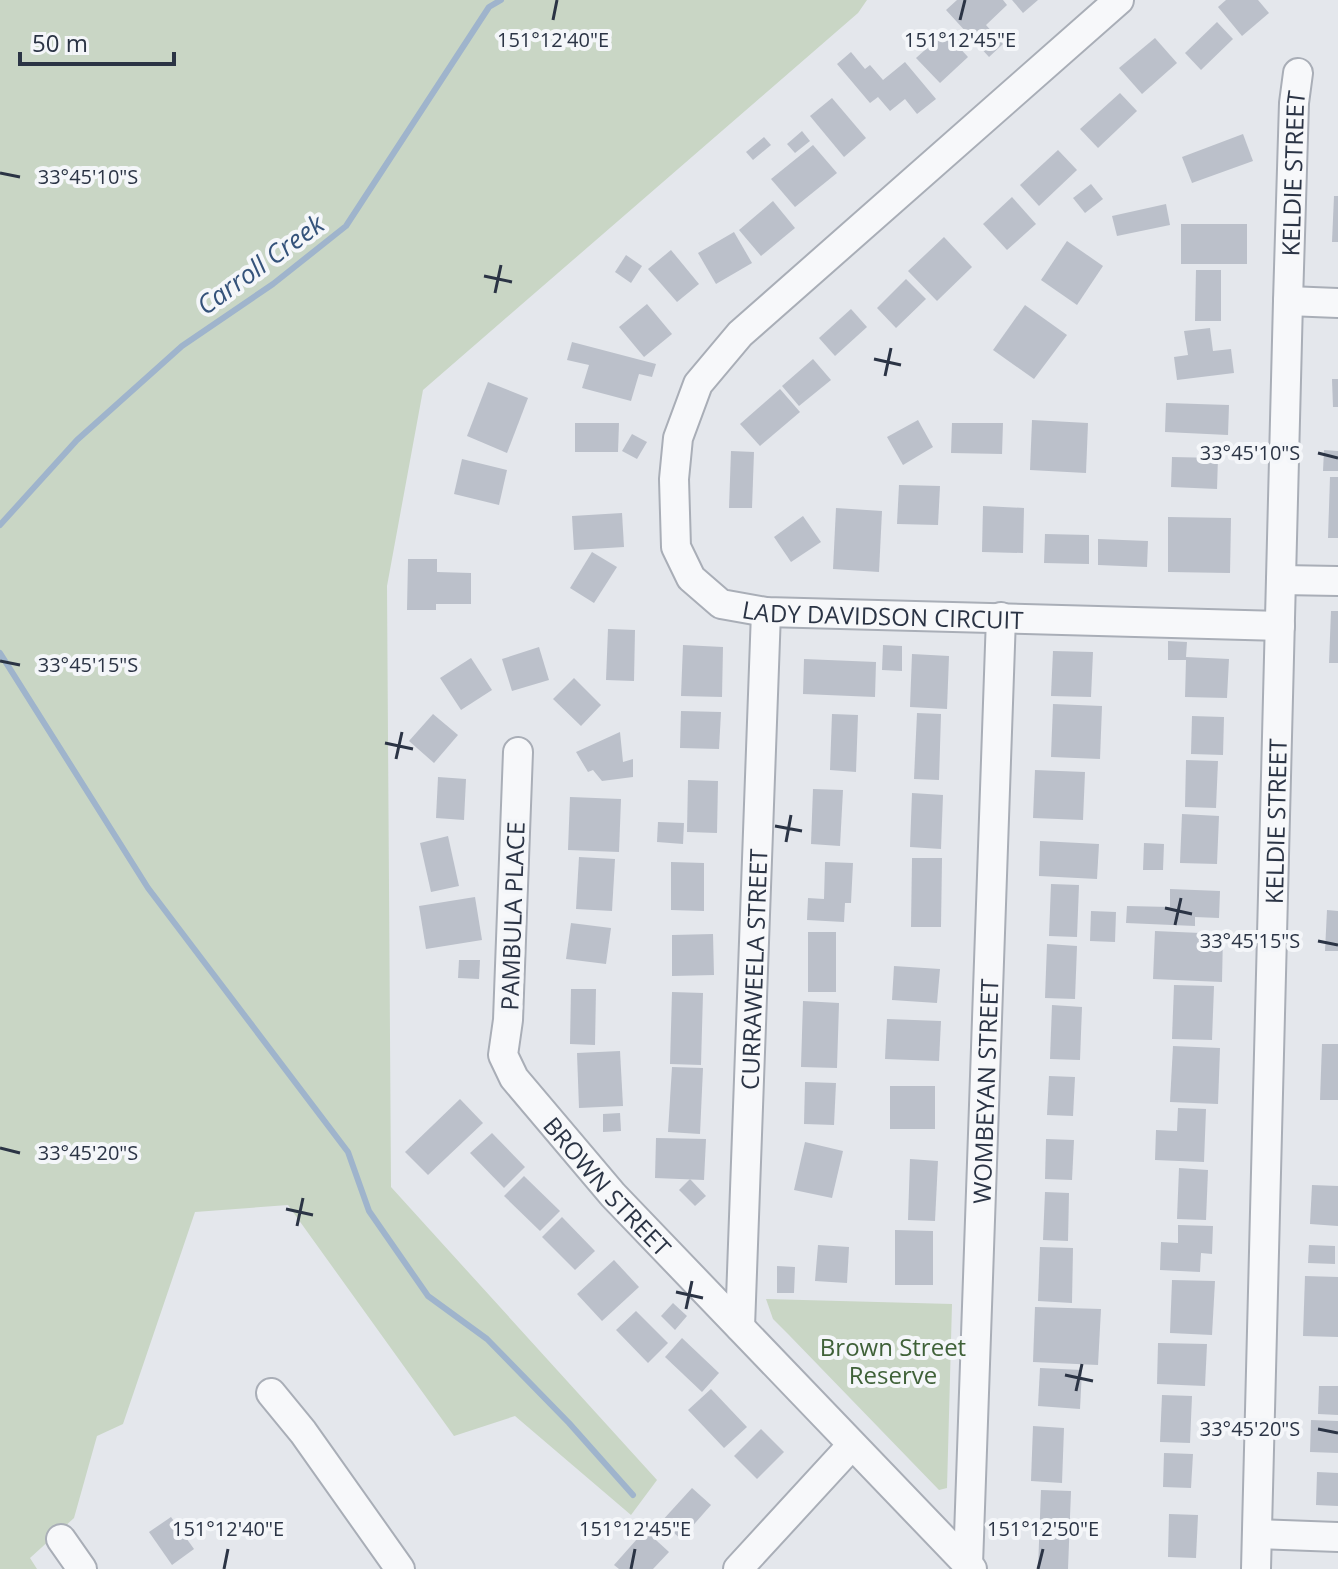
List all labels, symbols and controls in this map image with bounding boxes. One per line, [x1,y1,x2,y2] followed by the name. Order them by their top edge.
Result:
[20,16,174,66] scale bar
[32,26,88,59] text: 50 m
[497,26,609,53] text: 151°12'40"E
[904,26,1016,53] text: 151°12'45"E
[1273,89,1312,257] street label: KELDIE STREET
[38,163,138,190] text: 33°45'10"S
[189,205,332,322] water label: Carroll Creek
[1200,439,1300,466] text: 33°45'10"S
[740,592,1024,636] street label: LADY DAVIDSON CIRCUIT
[38,651,138,678] text: 33°45'15"S
[1256,738,1293,904] street label: KELDIE STREET
[492,821,532,1011] street label: PAMBULA PLACE
[732,848,774,1090] street label: CURRAWEELA STREET
[1200,927,1300,954] text: 33°45'15"S
[964,978,1005,1204] street label: WOMBEYAN STREET
[537,1109,679,1263] street label: BROWN STREET
[38,1139,138,1166] text: 33°45'20"S
[820,1330,966,1391] park label: Brown Street Reserve
[1200,1415,1300,1442] text: 33°45'20"S
[172,1515,284,1542] text: 151°12'40"E
[579,1515,691,1542] text: 151°12'45"E
[987,1515,1099,1542] text: 151°12'50"E

